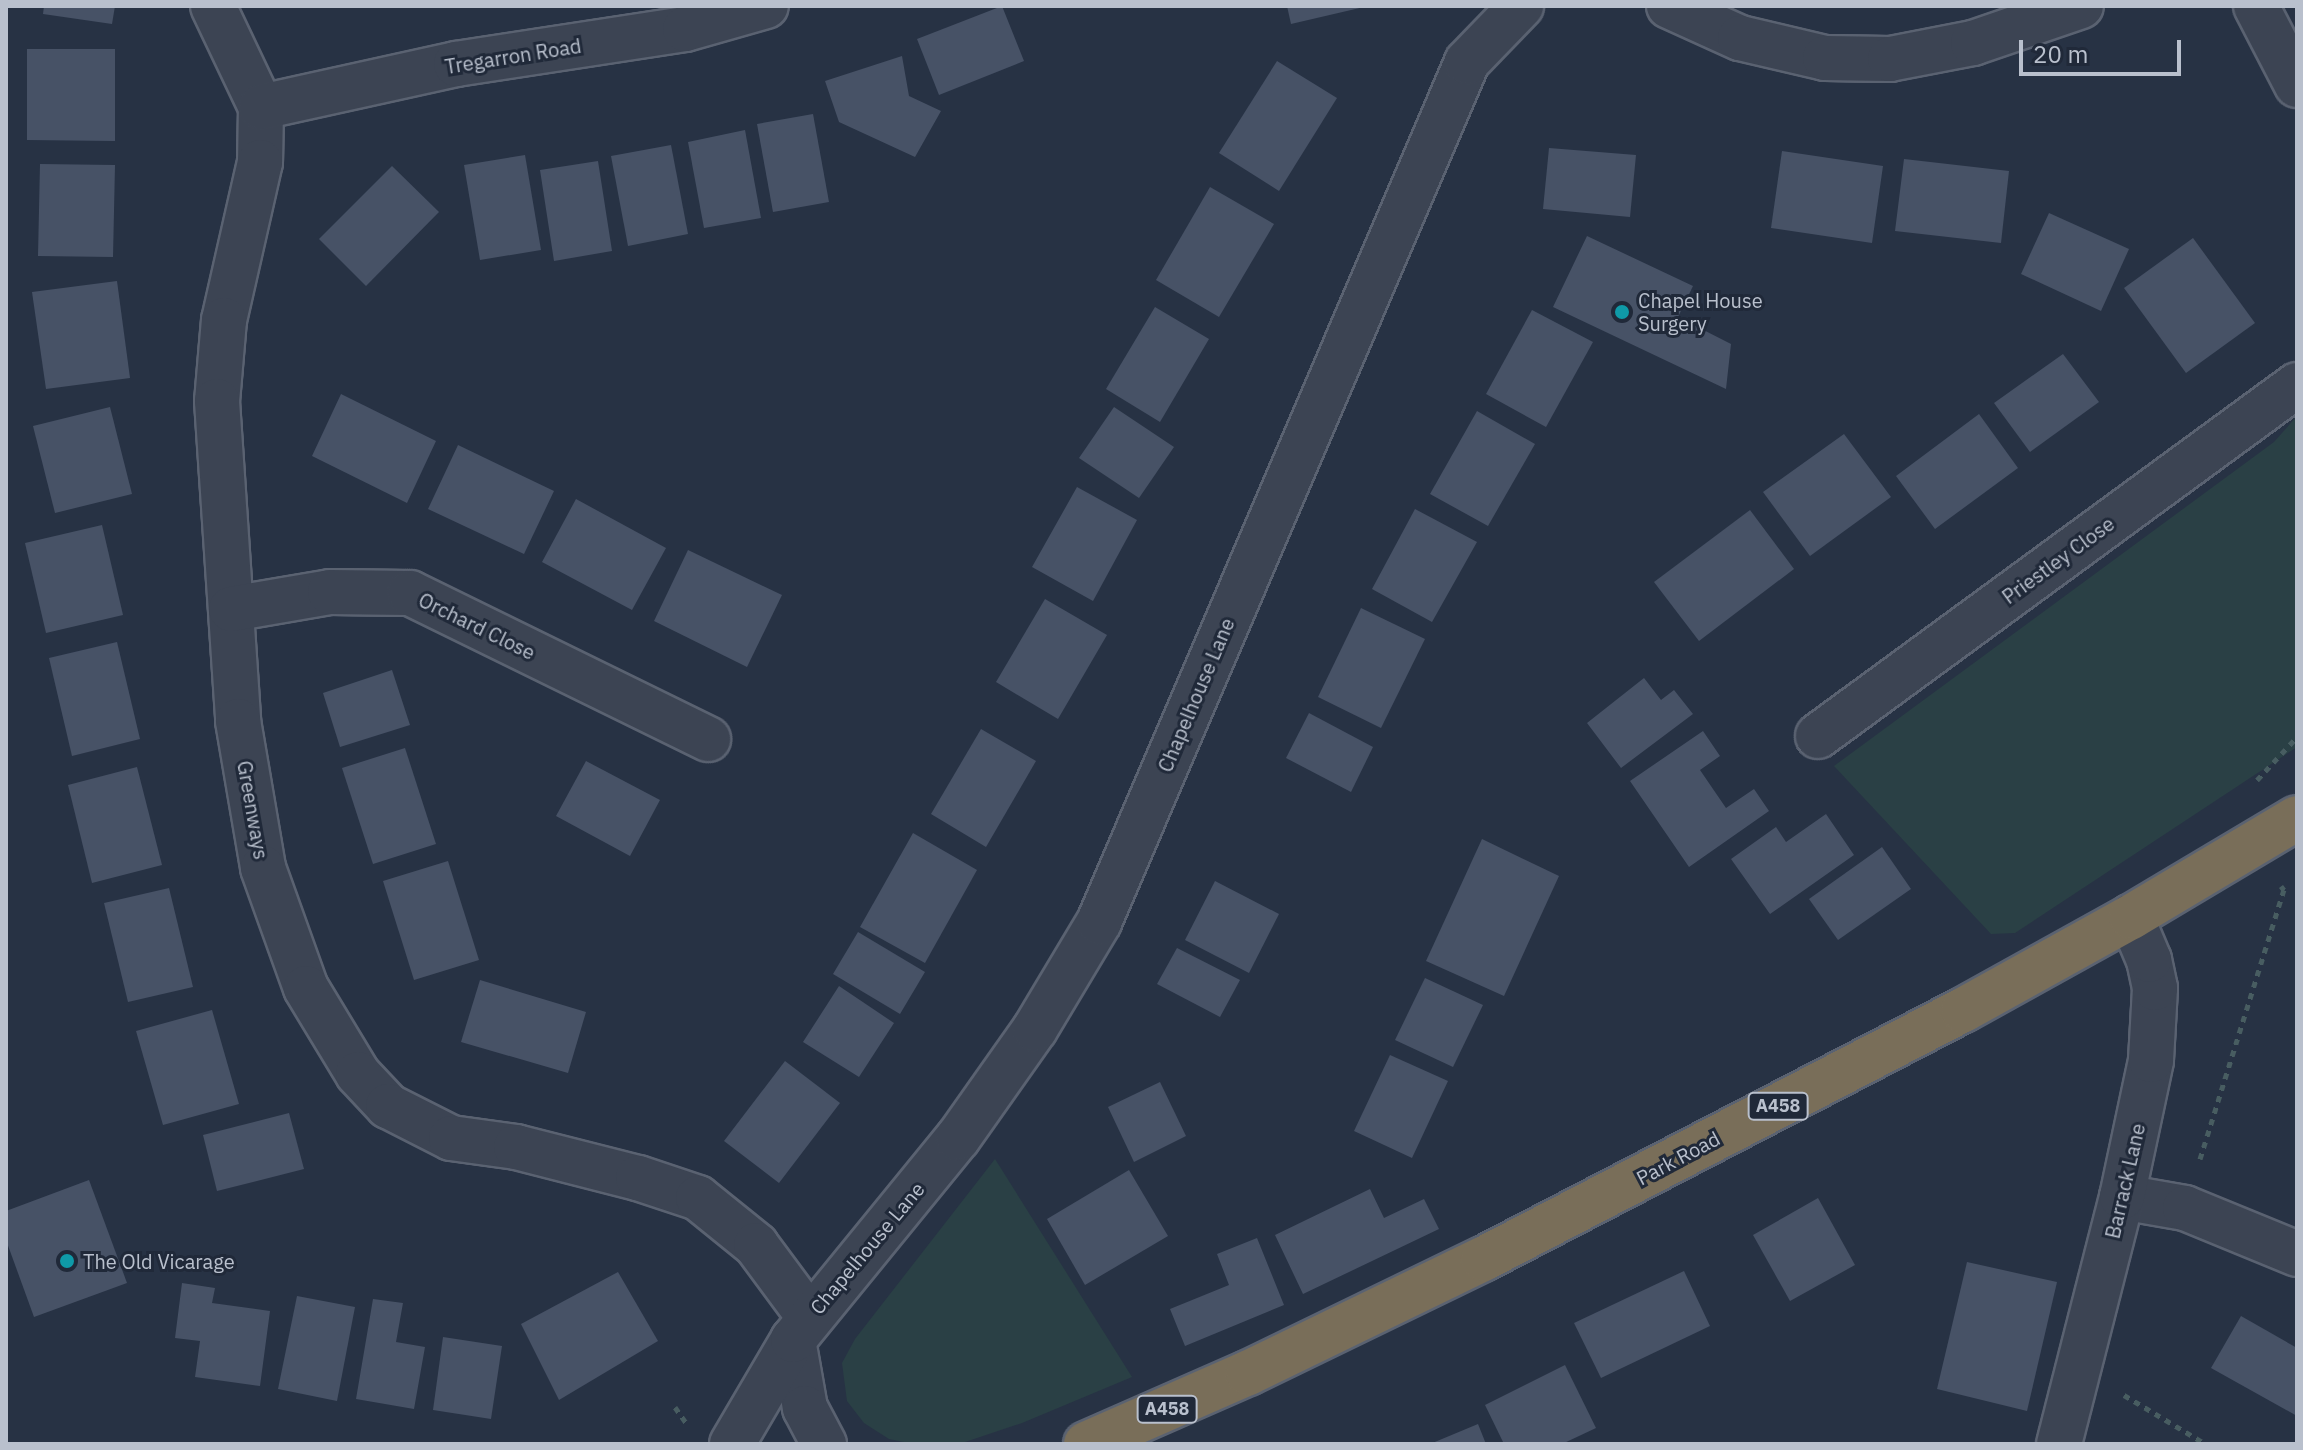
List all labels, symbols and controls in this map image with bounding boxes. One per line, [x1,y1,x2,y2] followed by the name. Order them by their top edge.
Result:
[2023,24,2185,74] scale bar
[443,33,583,79] street label: Tregarron Road
[2033,38,2088,70] text: 20 m
[1638,288,1763,335] place label: Chapel House Surgery
[1613,303,1631,321] marker: Chapel House Surgery
[1997,511,2119,609] street label: Priestley Close
[415,587,539,665] street label: Orchard Close
[1153,614,1239,776] street label: Chapelhouse Lane
[233,759,273,861] street label: Greenways
[1746,1092,1810,1120] road number: A458
[2100,1121,2150,1241] street label: Barrack Lane
[1632,1126,1724,1190] street label: Park Road
[805,1177,929,1319] street label: Chapelhouse Lane
[83,1249,235,1273] place label: The Old Vicarage
[58,1252,76,1270] marker: The Old Vicarage
[1135,1395,1199,1423] road number: A458

